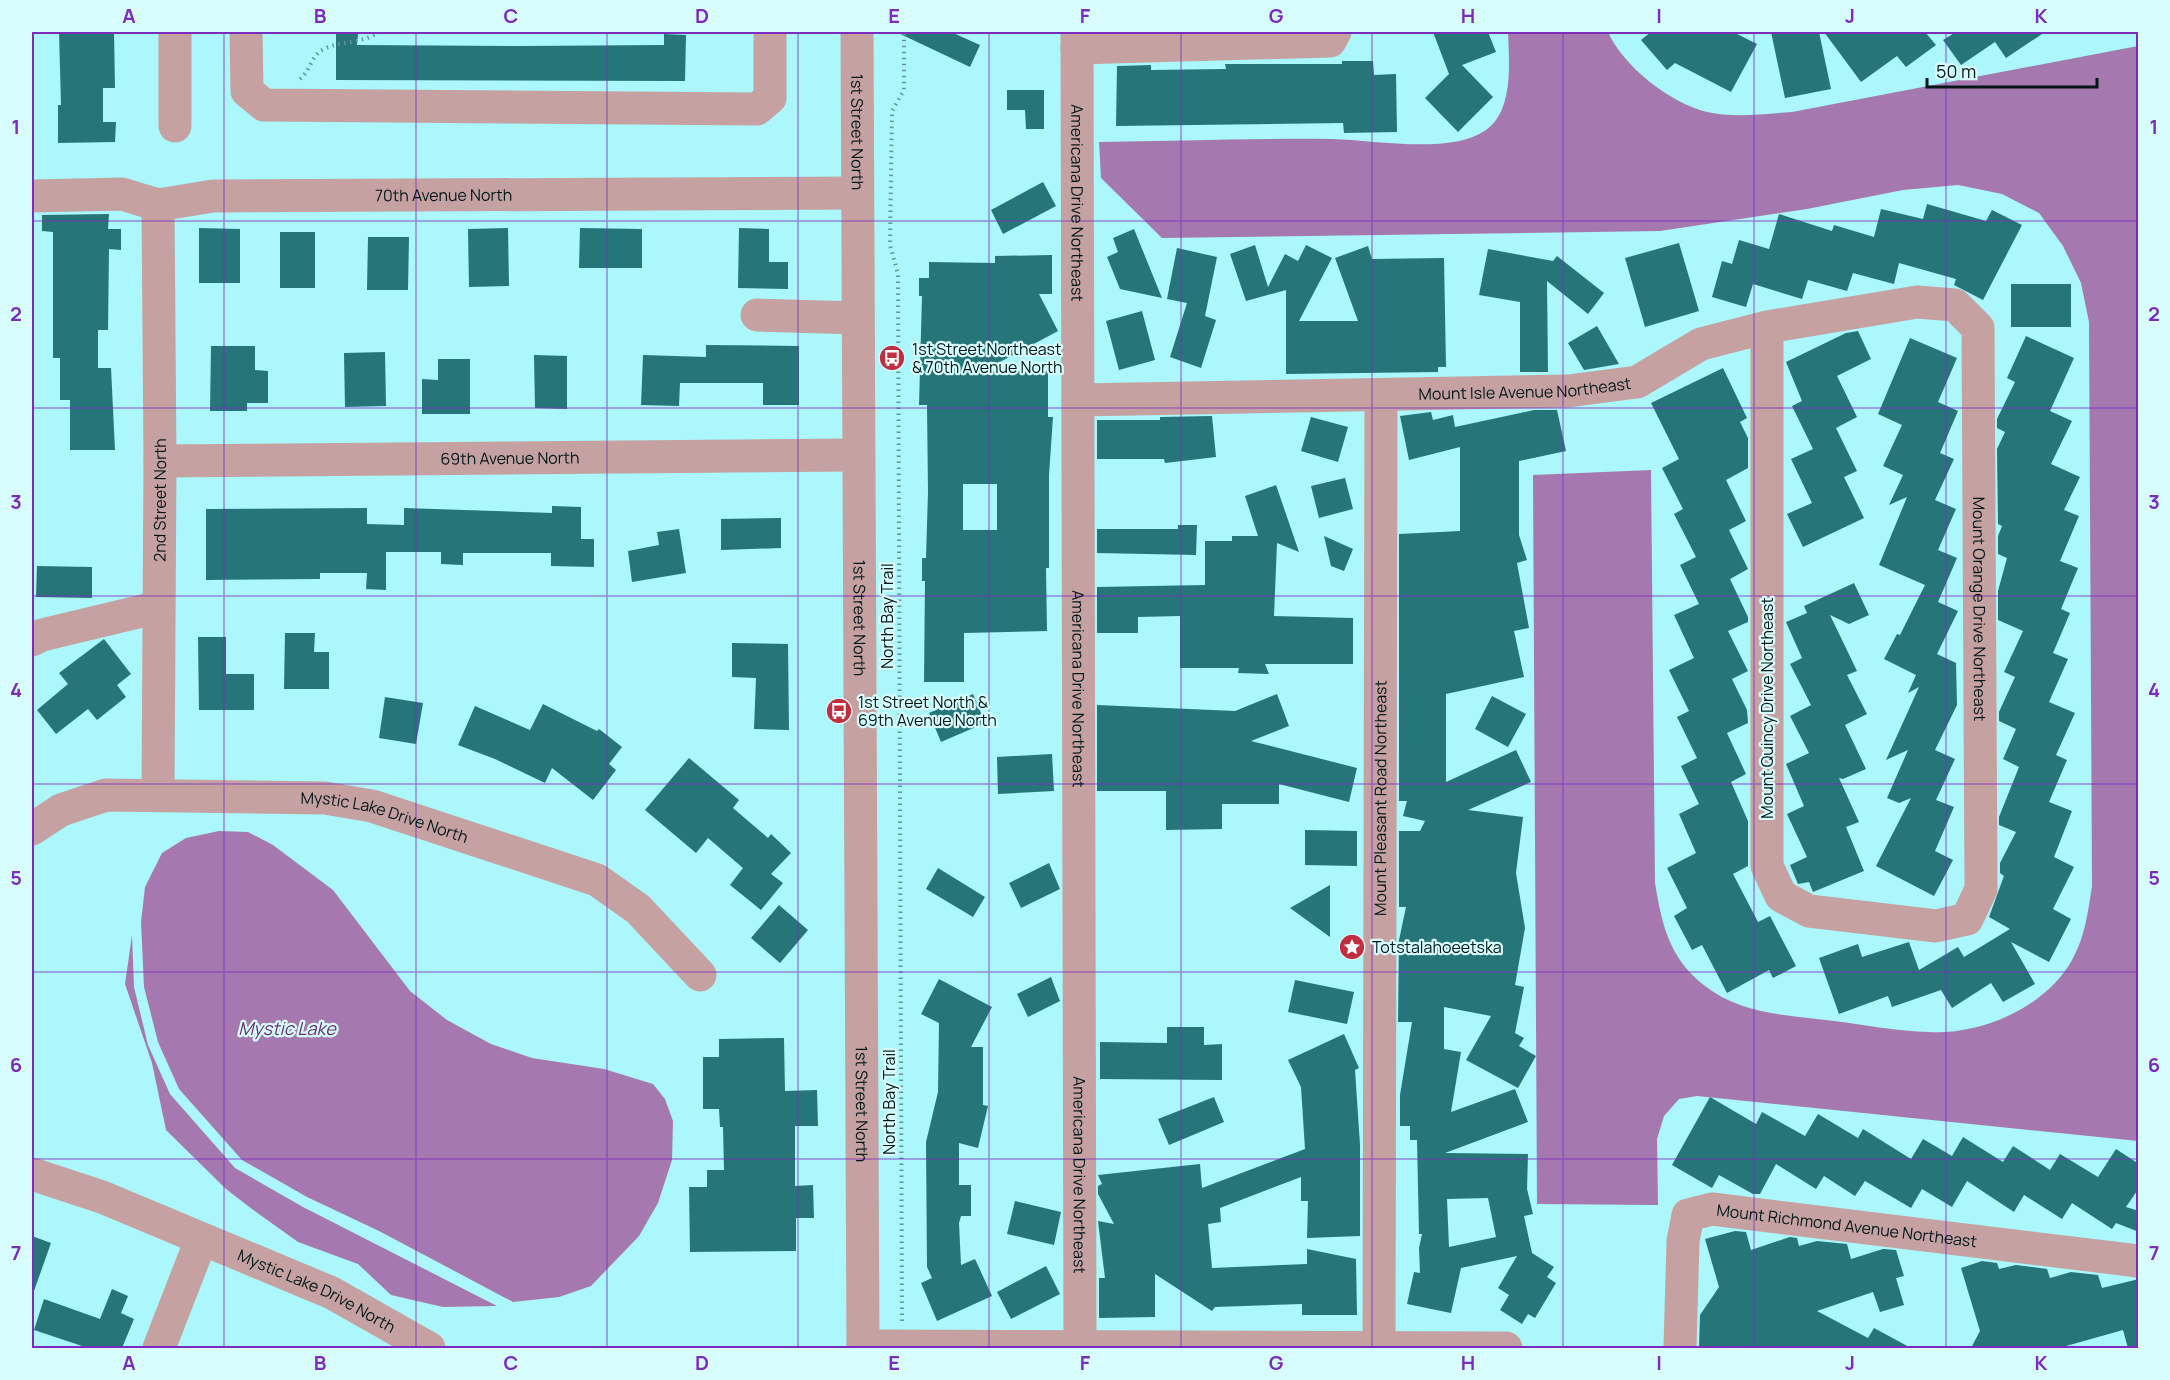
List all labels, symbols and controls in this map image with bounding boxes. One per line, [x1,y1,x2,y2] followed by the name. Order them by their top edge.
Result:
[122,2,136,29] text: A
[314,2,327,29] text: B
[504,2,518,29] text: C
[695,2,709,29] text: D
[888,2,900,29] text: E
[1080,2,1091,29] text: F
[1269,2,1284,29] text: G
[1461,2,1475,29] text: H
[1656,2,1662,29] text: I
[1845,2,1855,29] text: J
[2035,2,2048,29] text: K
[1927,51,2096,89] scale bar
[1936,59,1976,83] text: 50 m
[846,74,869,190] street label: 1st Street North
[1066,104,1089,302] street label: Americana Drive Northeast
[12,113,20,140] text: 1
[2150,113,2158,140] text: 1
[375,184,512,206] street label: 70th Avenue North
[10,300,22,327] text: 2
[2148,300,2160,327] text: 2
[912,338,1063,378] place label: 1st Street Northeast & 70th Avenue North
[877,343,907,373] bus stop icon: 1st Street Northeast & 70th Avenue North
[1418,372,1632,405] street label: Mount Isle Avenue Northeast
[148,438,171,562] street label: 2nd Street North
[440,446,580,470] street label: 69th Avenue North
[10,488,22,515] text: 3
[2148,488,2160,515] text: 3
[1968,497,1991,721] street label: Mount Orange Drive Northeast
[848,560,871,676] street label: 1st Street North
[876,563,898,669] street label: North Bay Trail
[1067,590,1090,788] street label: Americana Drive Northeast
[1756,597,1778,819] street label: Mount Quincy Drive Northeast
[10,676,22,703] text: 4
[2148,676,2160,703] text: 4
[1369,680,1391,916] street label: Mount Pleasant Road Northeast
[858,691,997,731] place label: 1st Street North & 69th Avenue North
[824,696,854,726] bus stop icon: 1st Street North & 69th Avenue North
[300,787,471,848] street label: Mystic Lake Drive North
[10,864,22,891] text: 5
[2148,864,2160,891] text: 5
[1337,932,1367,962] place icon: Totstalahoeetska
[1372,936,1502,958] place label: Totstalahoeetska
[238,1016,337,1040] water label: Mystic Lake
[851,1046,873,1162] street label: 1st Street North
[878,1049,900,1155] street label: North Bay Trail
[10,1051,22,1078] text: 6
[2148,1051,2160,1078] text: 6
[1068,1076,1091,1274] street label: Americana Drive Northeast
[1715,1199,1978,1252] street label: Mount Richmond Avenue Northeast
[11,1239,21,1266] text: 7
[2149,1239,2159,1266] text: 7
[234,1244,400,1338] street label: Mystic Lake Drive North
[122,1349,136,1376] text: A
[314,1349,327,1376] text: B
[504,1349,518,1376] text: C
[695,1349,709,1376] text: D
[888,1349,900,1376] text: E
[1080,1349,1091,1376] text: F
[1269,1349,1284,1376] text: G
[1461,1349,1475,1376] text: H
[1656,1349,1662,1376] text: I
[1845,1349,1855,1376] text: J
[2035,1349,2048,1376] text: K

